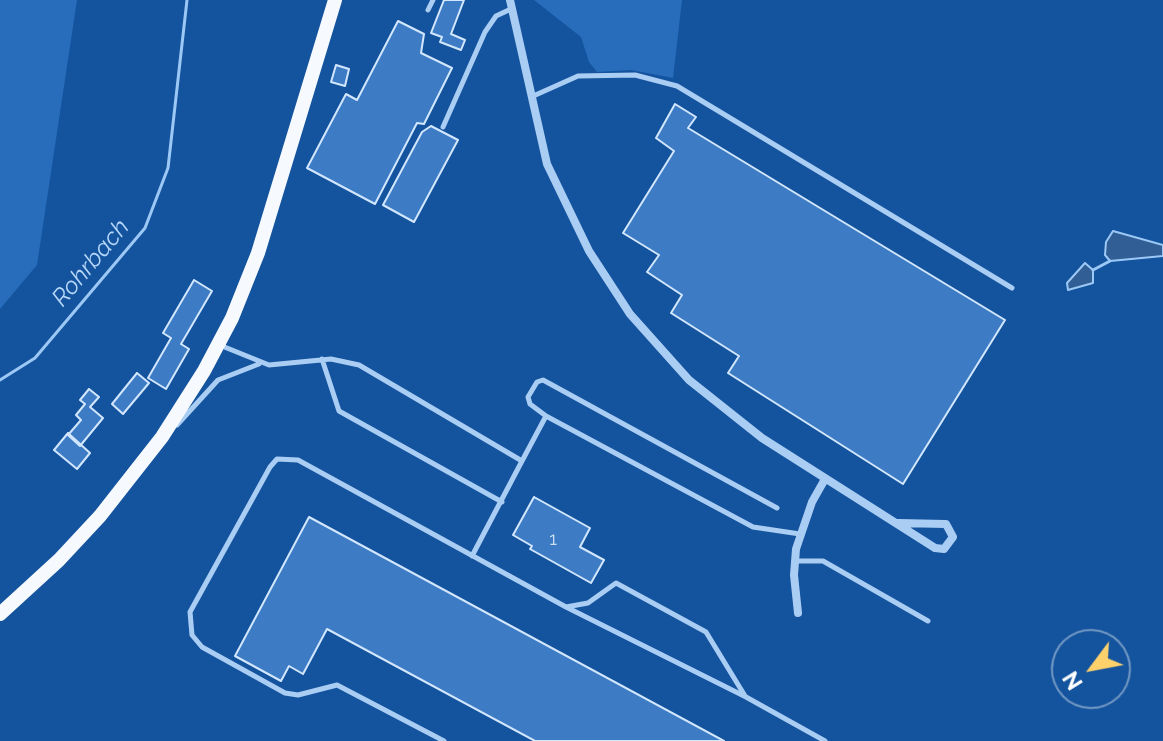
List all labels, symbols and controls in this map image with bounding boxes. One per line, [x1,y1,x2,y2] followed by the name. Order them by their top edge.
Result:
[46,214,136,312] water label: Rohrbach
[549,529,557,551] house number: 1
[1051,629,1131,709] north arrow
[1057,667,1088,695] text: N

